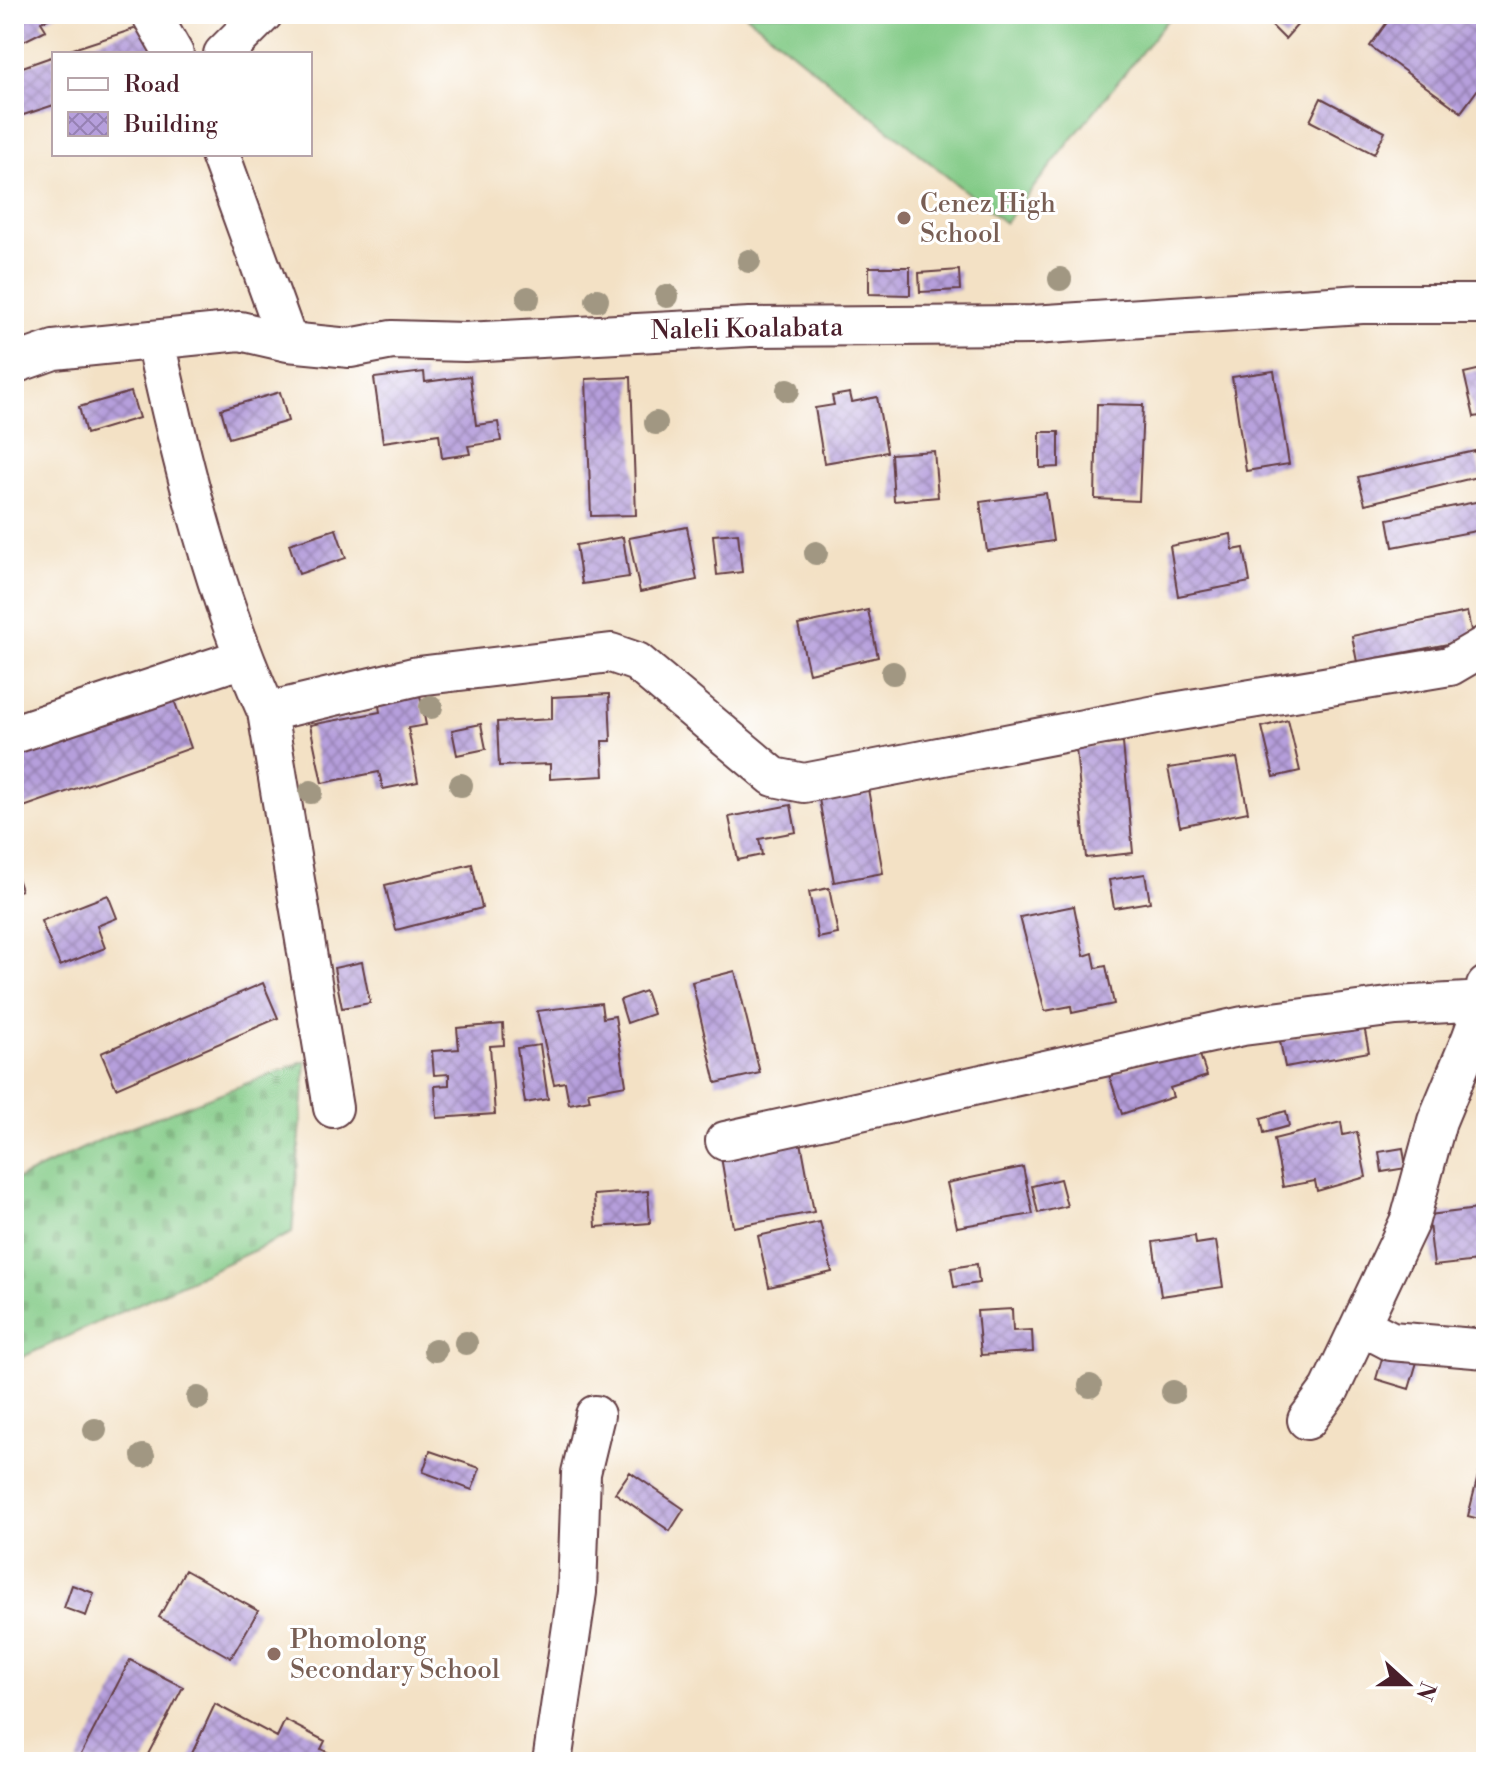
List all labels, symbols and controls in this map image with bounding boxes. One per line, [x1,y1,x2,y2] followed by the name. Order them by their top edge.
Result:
[52,52,312,156] legend
[124,70,180,100] text: Road
[123,110,218,140] text: Building
[920,188,1056,250] place label: Cenez High School
[895,209,913,227] marker: Cenez High School
[650,311,844,347] street label: Naleli Koalabata
[290,1624,500,1686] place label: Phomolong Secondary School
[1368,1644,1448,1724] north arrow
[265,1645,283,1663] marker: Phomolong Secondary School
[1409,1678,1441,1704] text: N

